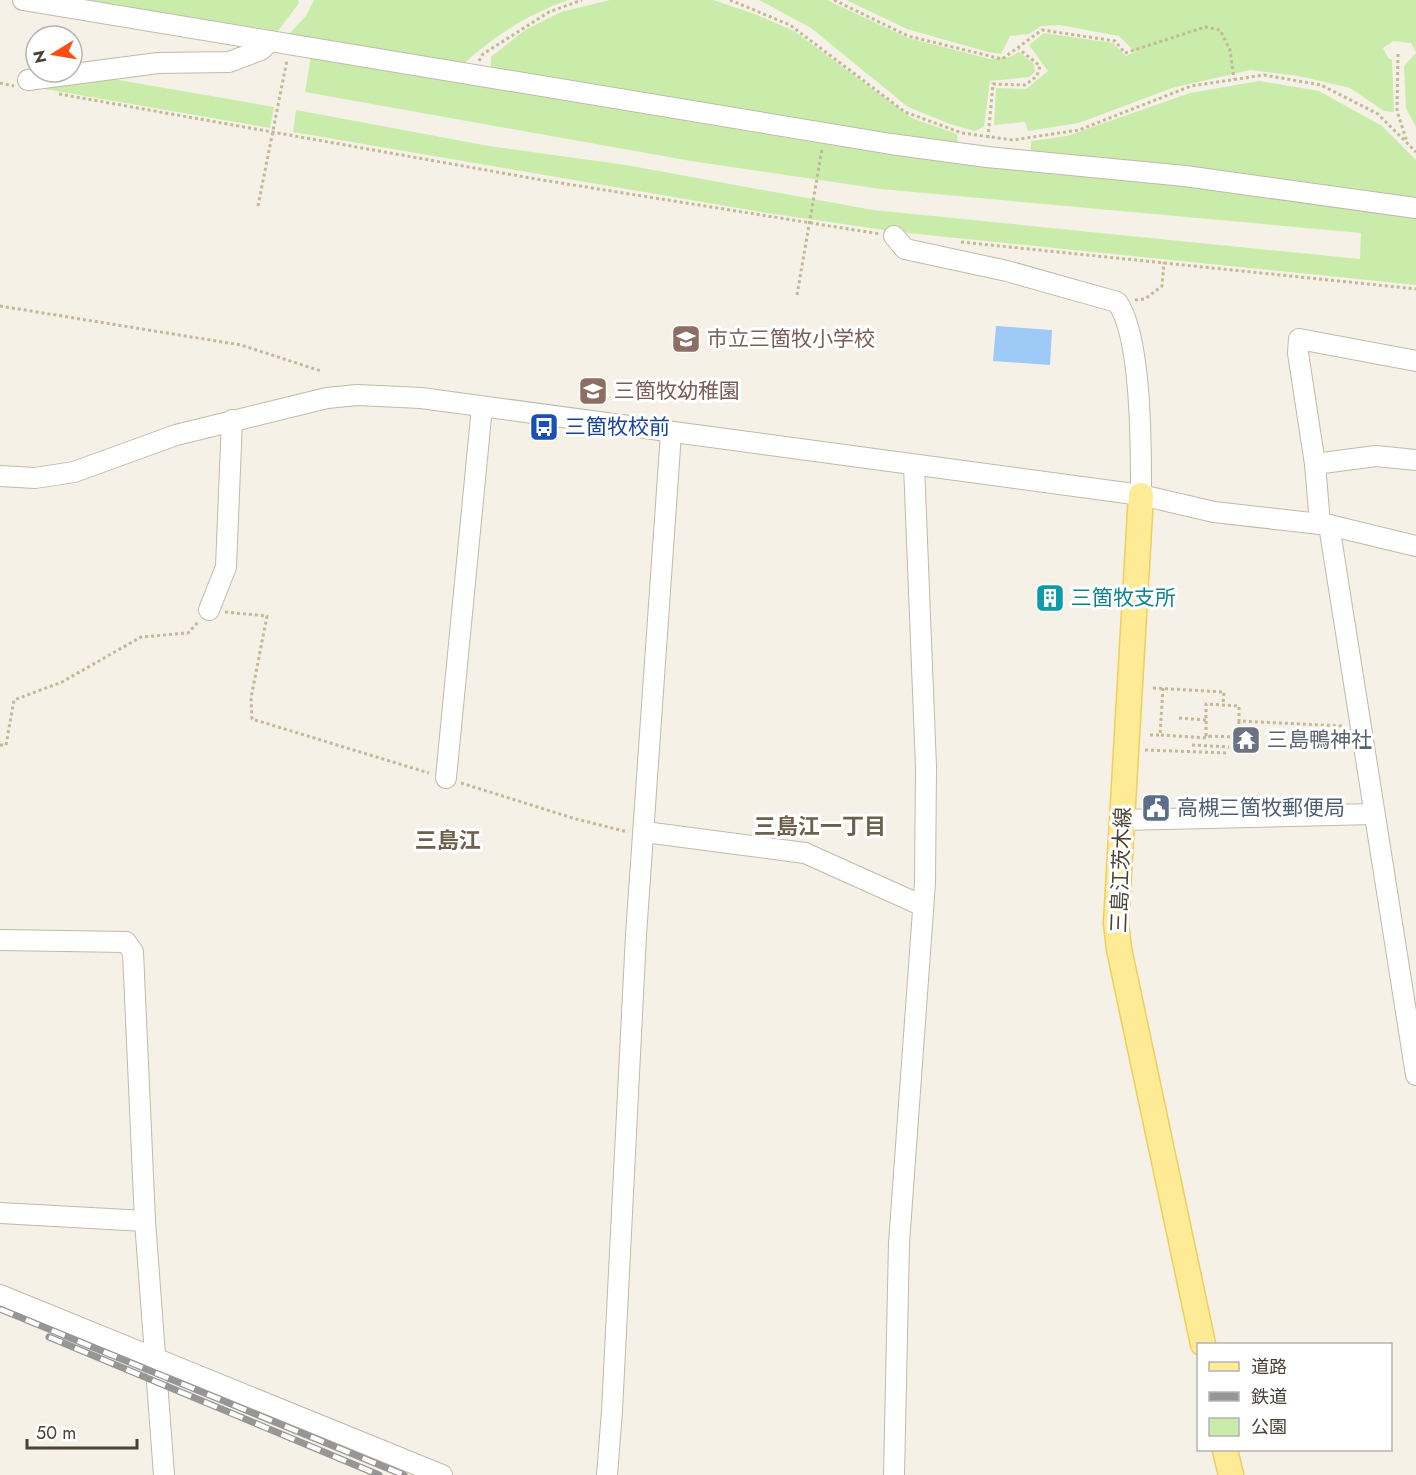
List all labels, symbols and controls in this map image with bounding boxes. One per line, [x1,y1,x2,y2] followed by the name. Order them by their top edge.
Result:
[24,24,84,84] north arrow
[27,48,52,65] text: N
[670,323,702,355] school or university icon: 市立三箇牧小学校
[707,324,875,354] place label: 市立三箇牧小学校
[577,375,609,407] school or university icon: 三箇牧幼稚園
[614,376,740,406] place label: 三箇牧幼稚園
[528,411,560,443] bus stop icon: 三箇牧校前
[565,412,670,442] place label: 三箇牧校前
[1034,582,1066,614] building icon: 三箇牧支所
[1071,583,1176,613] place label: 三箇牧支所
[1230,724,1262,756] temple icon: 三島鴨神社
[1267,725,1372,755] place label: 三島鴨神社
[1140,792,1172,824] public building icon: 高槻三箇牧郵便局
[1177,793,1345,823] place label: 高槻三箇牧郵便局
[1104,807,1138,933] street label: 三島江茨木線
[754,810,886,842] district label: 三島江一丁目
[415,824,481,856] district label: 三島江
[1197,1343,1392,1451] legend
[1251,1354,1287,1380] text: 道路
[1251,1384,1287,1410] text: 鉄道
[27,1412,136,1450] scale bar
[1251,1414,1287,1440] text: 公園
[36,1420,76,1446] text: 50 m

